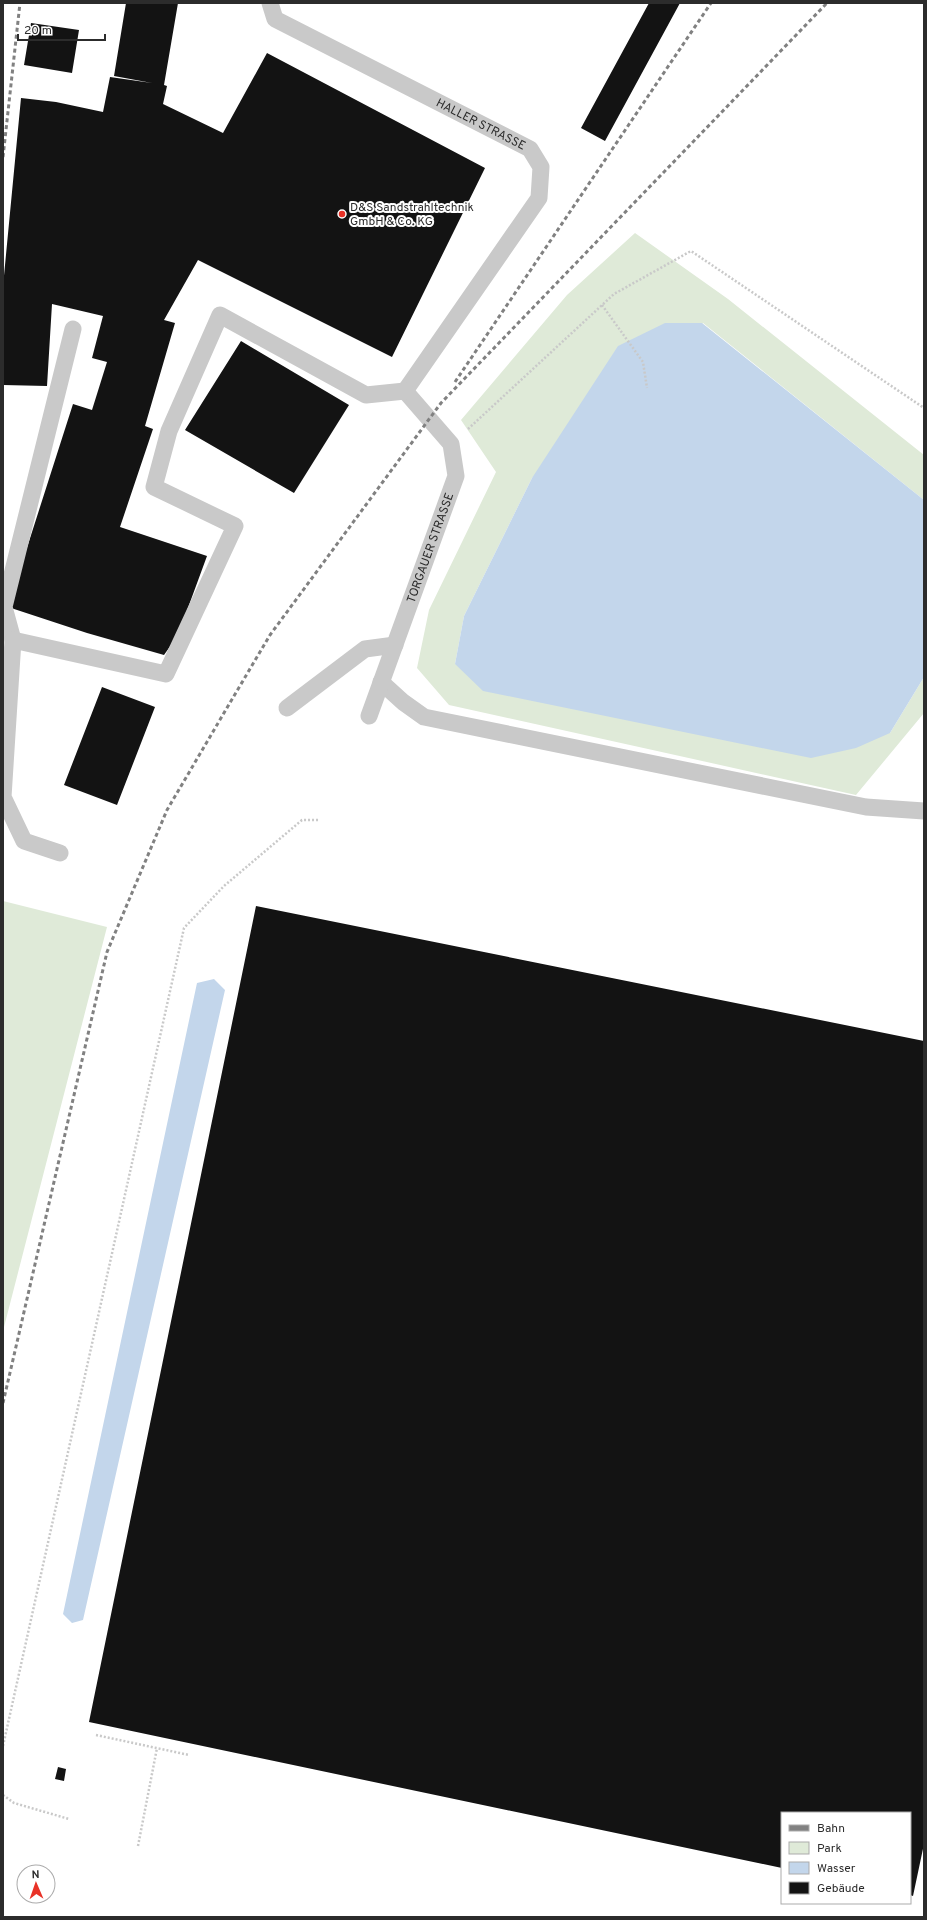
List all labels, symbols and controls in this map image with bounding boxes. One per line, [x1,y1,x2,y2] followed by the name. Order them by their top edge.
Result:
[18,16,105,42] scale bar
[24,23,52,39] text: 20 m
[433,95,528,154] street label: HALLER STRASSE
[350,200,474,230] place label: D&S Sandstrahltechnik GmbH & Co. KG
[337,209,347,219] marker: D&S Sandstrahltechnik GmbH & Co. KG
[404,491,458,605] street label: TORGAUER STRASSE
[781,1812,911,1904] legend
[817,1821,845,1837] text: Bahn
[817,1841,842,1857] text: Park
[817,1861,856,1877] text: Wasser
[16,1864,56,1904] north arrow
[31,1868,40,1882] text: N
[817,1881,865,1897] text: Gebäude

